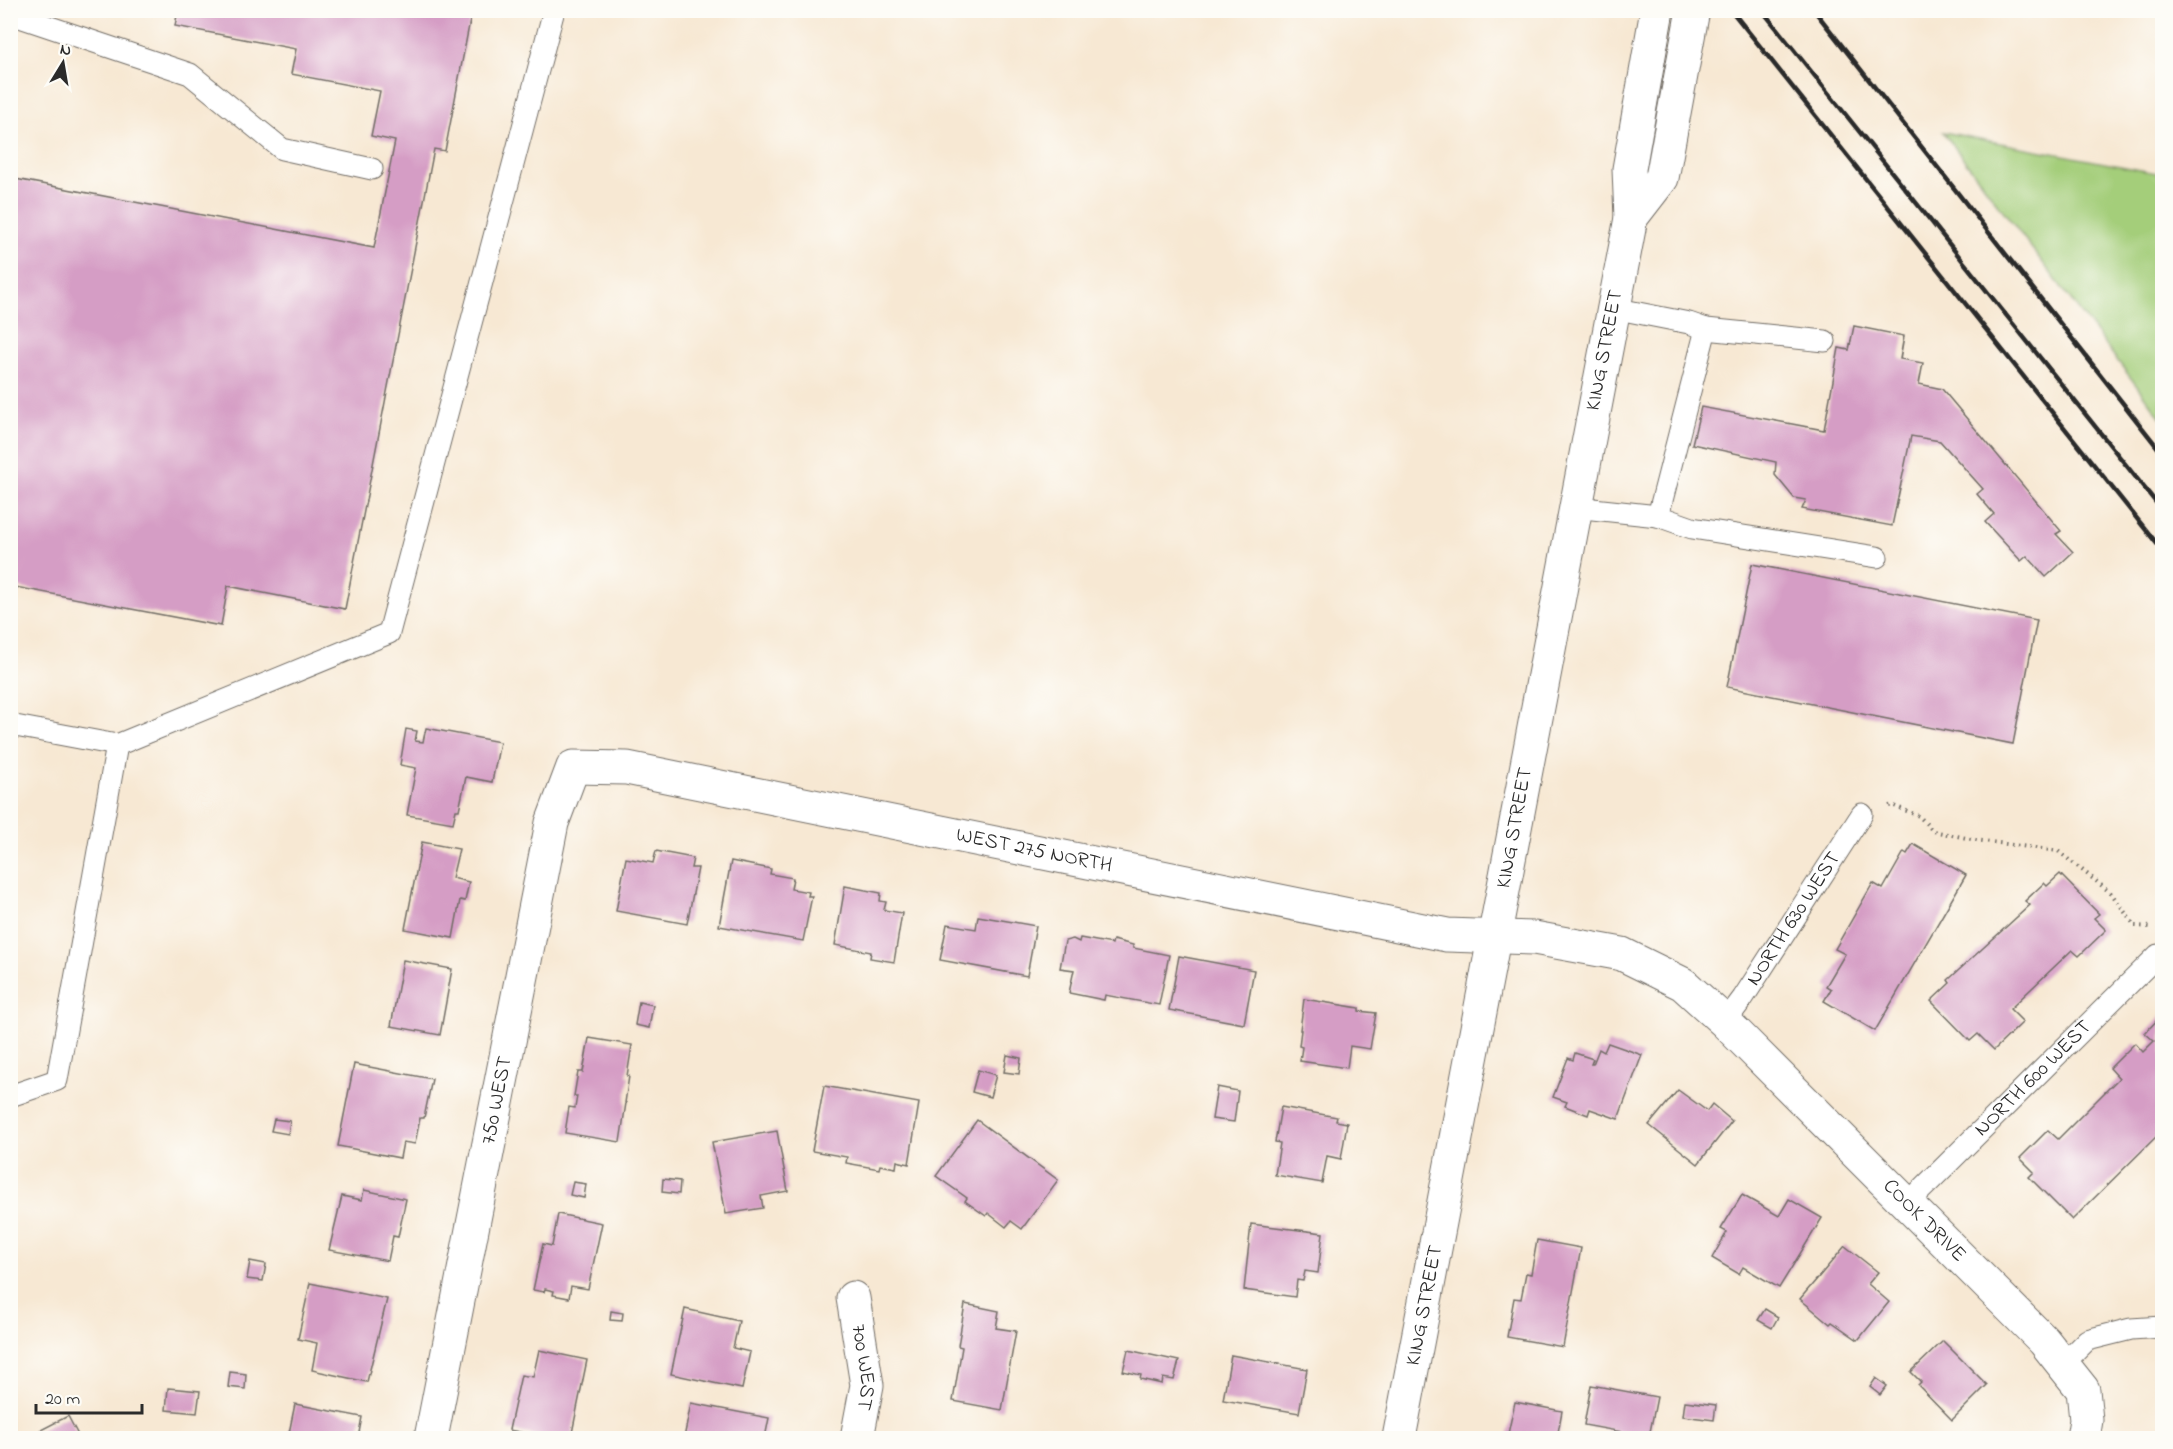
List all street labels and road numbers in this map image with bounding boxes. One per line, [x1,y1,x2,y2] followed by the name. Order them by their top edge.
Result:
[1579,287,1631,413] street label: KING STREET
[1489,765,1541,891] street label: KING STREET
[953,820,1115,881] street label: WEST 275 NORTH
[1739,846,1849,992] street label: NORTH 630 WEST
[1968,1013,2099,1144] street label: NORTH 600 WEST
[474,1054,521,1147] street label: 750 WEST
[1875,1172,1973,1270] street label: COOK DRIVE
[1399,1243,1451,1368] street label: KING STREET
[842,1322,882,1413] street label: 700 WEST

